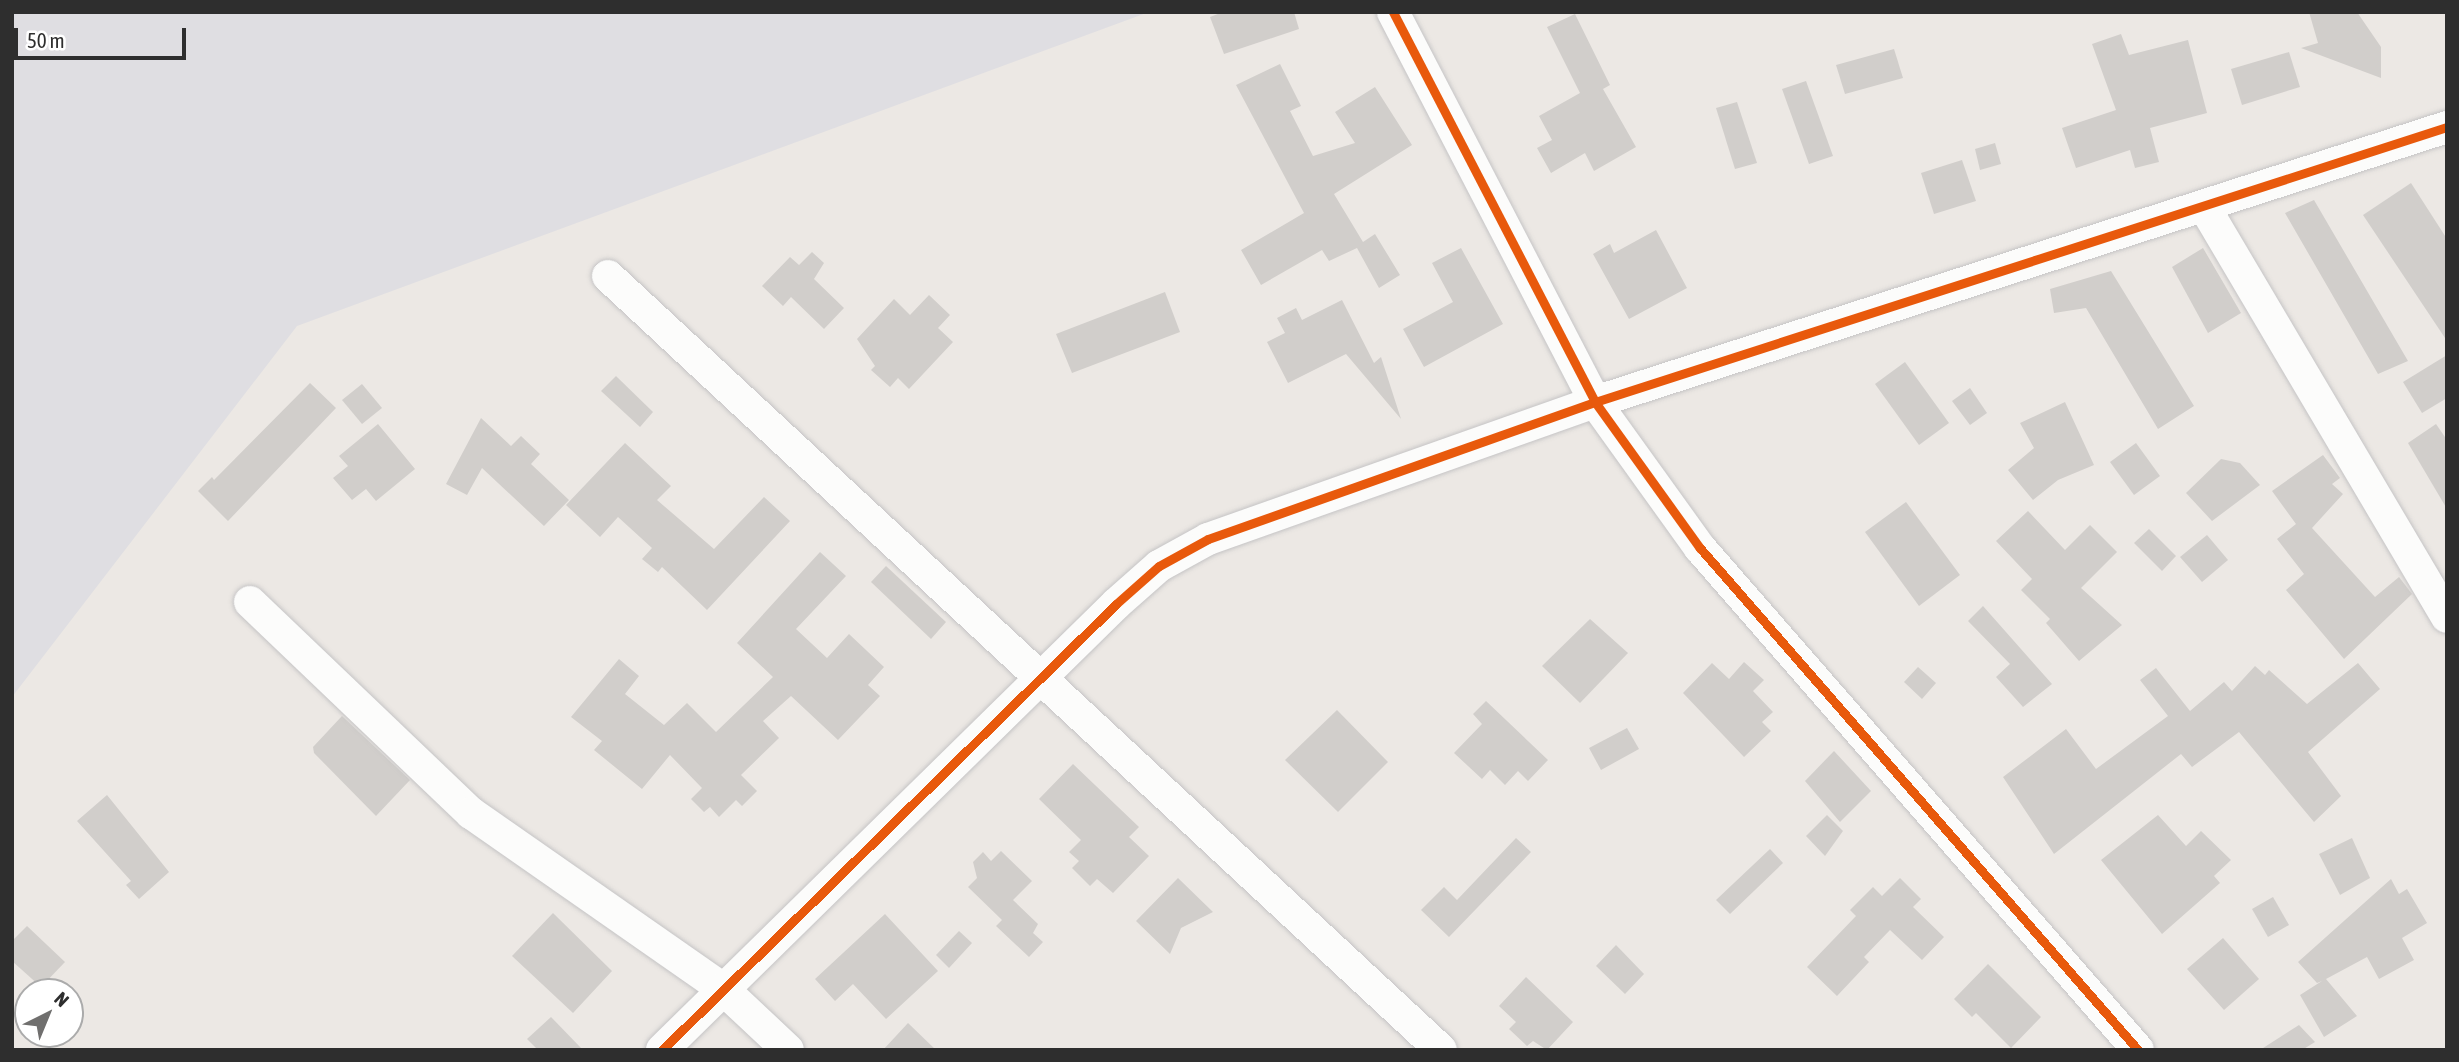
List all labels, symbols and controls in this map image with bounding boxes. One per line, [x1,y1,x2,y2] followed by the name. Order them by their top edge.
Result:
[18,14,189,58] scale bar
[27,28,65,52] text: 50 m
[14,978,84,1048] north arrow
[50,987,74,1011] text: N

